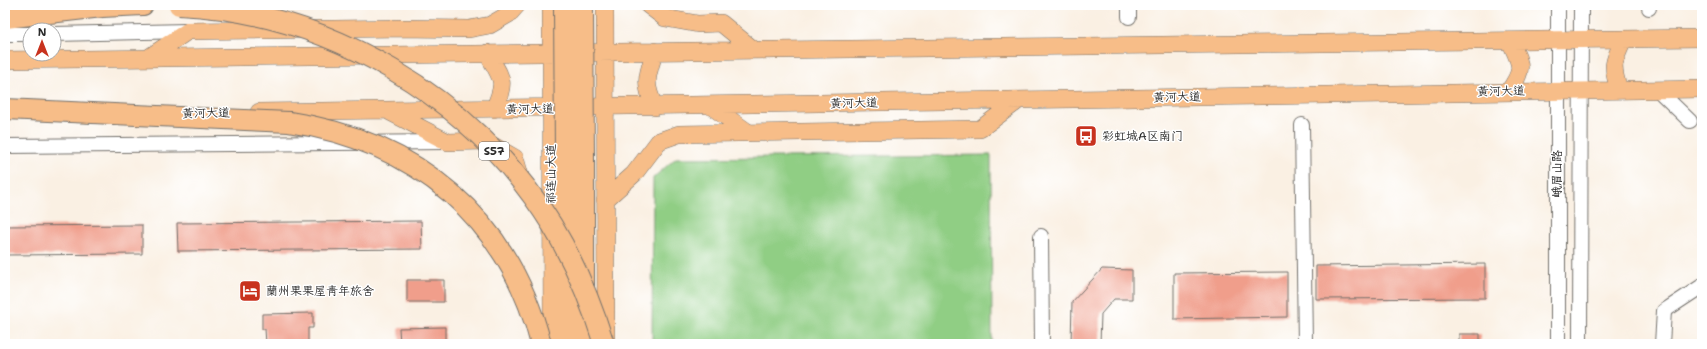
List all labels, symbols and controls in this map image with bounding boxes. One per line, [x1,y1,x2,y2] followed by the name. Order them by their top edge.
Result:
[22,22,62,62] north arrow
[38,25,47,40] text: N
[1477,83,1525,99] street label: 黄河大道
[1153,89,1201,105] street label: 黄河大道
[830,95,878,111] street label: 黄河大道
[506,101,554,117] street label: 黄河大道
[182,105,230,121] street label: 黄河大道
[1073,123,1099,149] bus stop icon: 彩虹城A区南门
[1102,128,1183,144] place label: 彩虹城A区南门
[479,142,509,160] road number: S57
[543,144,559,204] street label: 祁连山大道
[1549,150,1565,198] street label: 峨眉山路
[237,278,263,304] hotel icon: 蘭州果果屋青年旅舍
[266,283,374,299] place label: 蘭州果果屋青年旅舍

